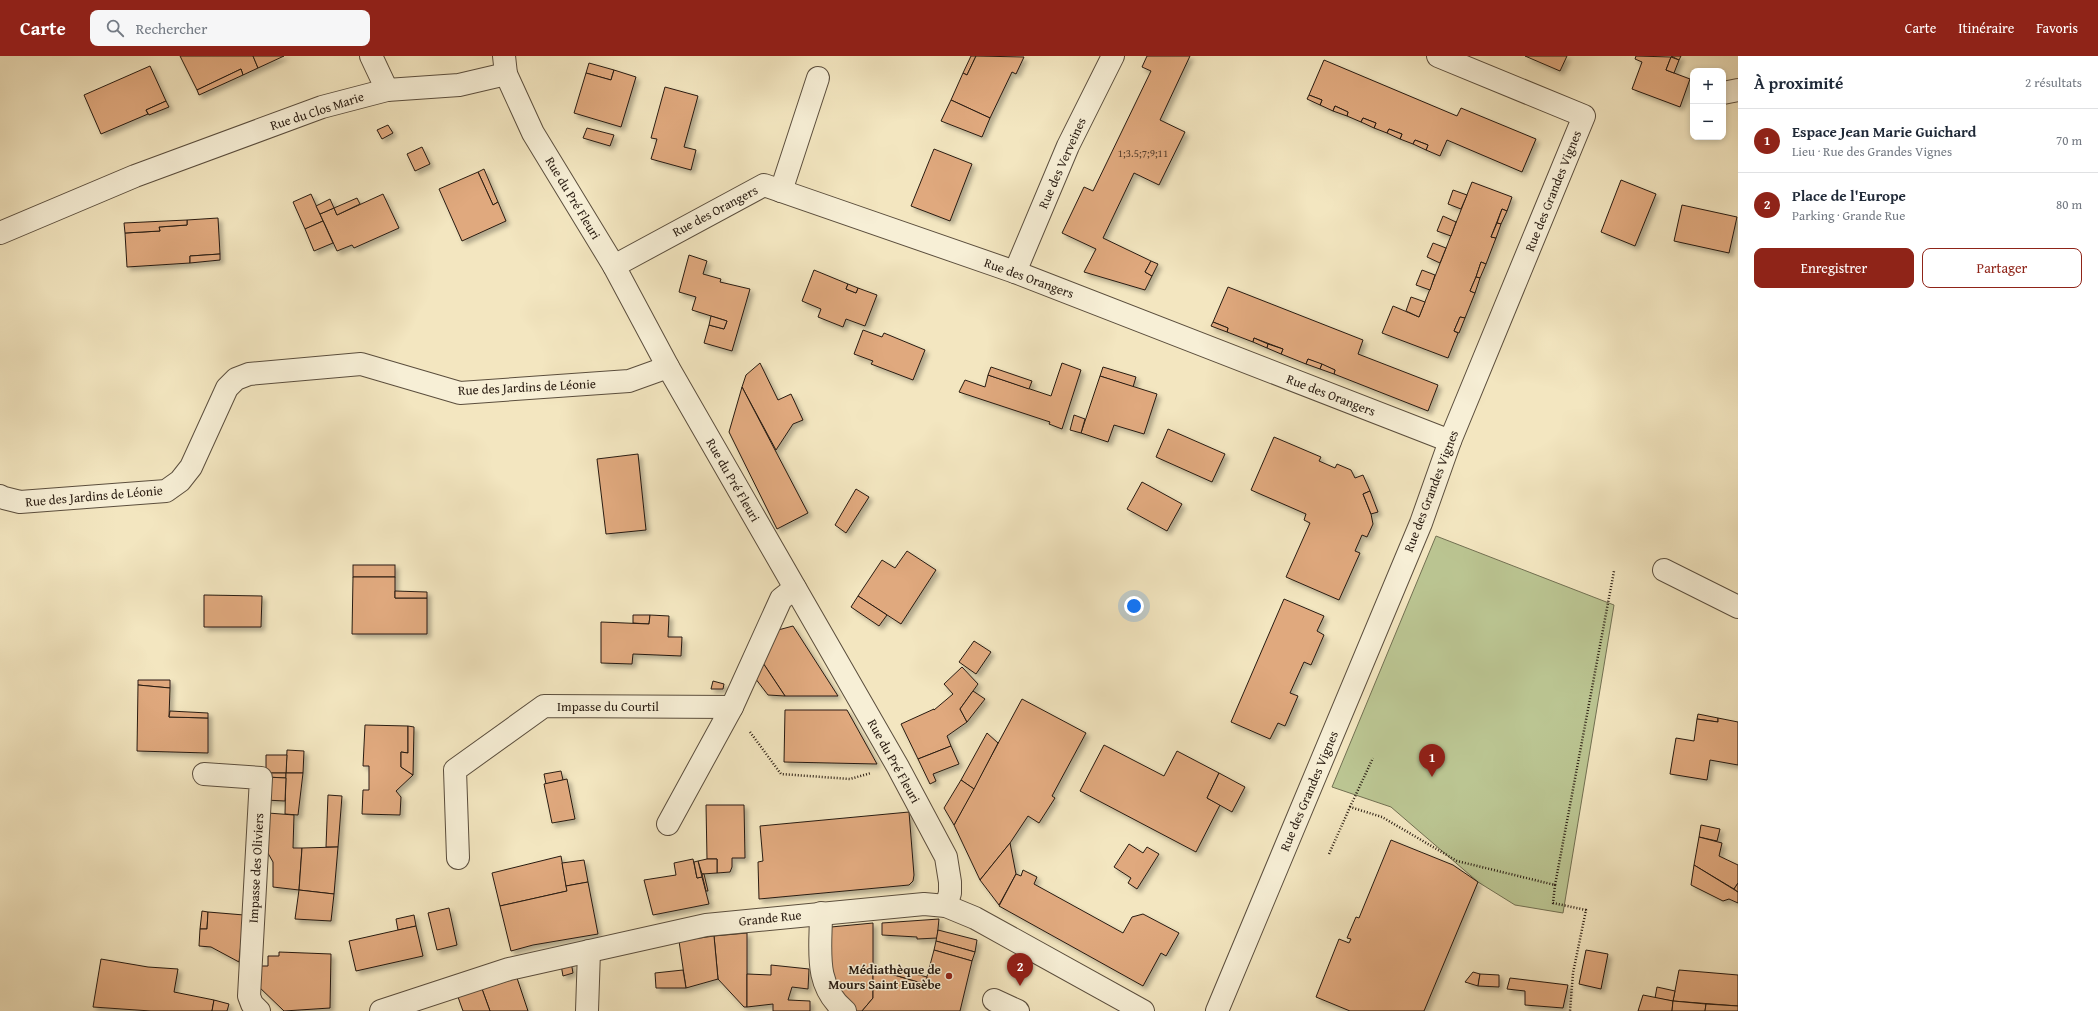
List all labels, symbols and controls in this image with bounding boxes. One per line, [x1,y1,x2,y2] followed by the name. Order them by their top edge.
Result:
[90,10,370,46] search box
[20,14,66,42] text: Carte
[104,17,126,39] icon: search
[136,18,207,39] text: Rechercher
[1905,18,1936,38] text: Carte
[1958,18,2014,38] text: Itinéraire
[2036,18,2078,38] text: Favoris
[1690,68,1726,140] map controls
[1690,68,1726,104] button: +
[1754,70,1843,95] text: À proximité
[2025,73,2082,92] text: 2 résultats
[268,87,366,135] street label: Rue du Clos Marie
[1690,104,1726,140] button: −
[1033,114,1091,212] street label: Rue des Verveines
[1792,121,1976,142] text: Espace Jean Marie Guichard
[1520,128,1586,254] street label: Rue des Grandes Vignes
[1764,131,1770,150] text: 1
[2056,131,2082,150] text: 70 m
[1792,142,1952,161] text: Lieu · Rue des Grandes Vignes
[1118,145,1168,161] house number: 1;3.5;7;9;11
[541,153,605,243] street label: Rue du Pré Fleuri
[669,180,761,242] street label: Rue des Orangers
[1792,185,1906,206] text: Place de l'Europe
[1764,195,1770,214] text: 2
[2056,195,2082,214] text: 80 m
[1792,206,1905,225] text: Parking · Grande Rue
[1754,248,1914,288] button: Enregistrer
[1922,248,2082,288] button: Partager
[981,253,1077,303] street label: Rue des Orangers
[1284,369,1378,421] street label: Rue des Orangers
[458,374,596,400] street label: Rue des Jardins de Léonie
[1399,427,1463,555] street label: Rue des Grandes Vignes
[701,435,765,526] street label: Rue du Pré Fleuri
[24,481,164,511] street label: Rue des Jardins de Léonie
[1124,596,1144,616] your location
[557,697,659,716] street label: Impasse du Courtil
[863,715,925,807] street label: Rue du Pré Fleuri
[1275,728,1343,854] street label: Rue des Grandes Vignes
[1419,744,1445,777] pin: 1
[244,813,268,923] street label: Impasse des Oliviers
[738,905,802,931] street label: Grande Rue
[1007,953,1033,986] pin: 2
[828,960,941,994] place label: Médiathèque de Mours Saint Eusèbe
[944,971,954,981] marker: Médiathèque de Mours Saint Eusèbe

